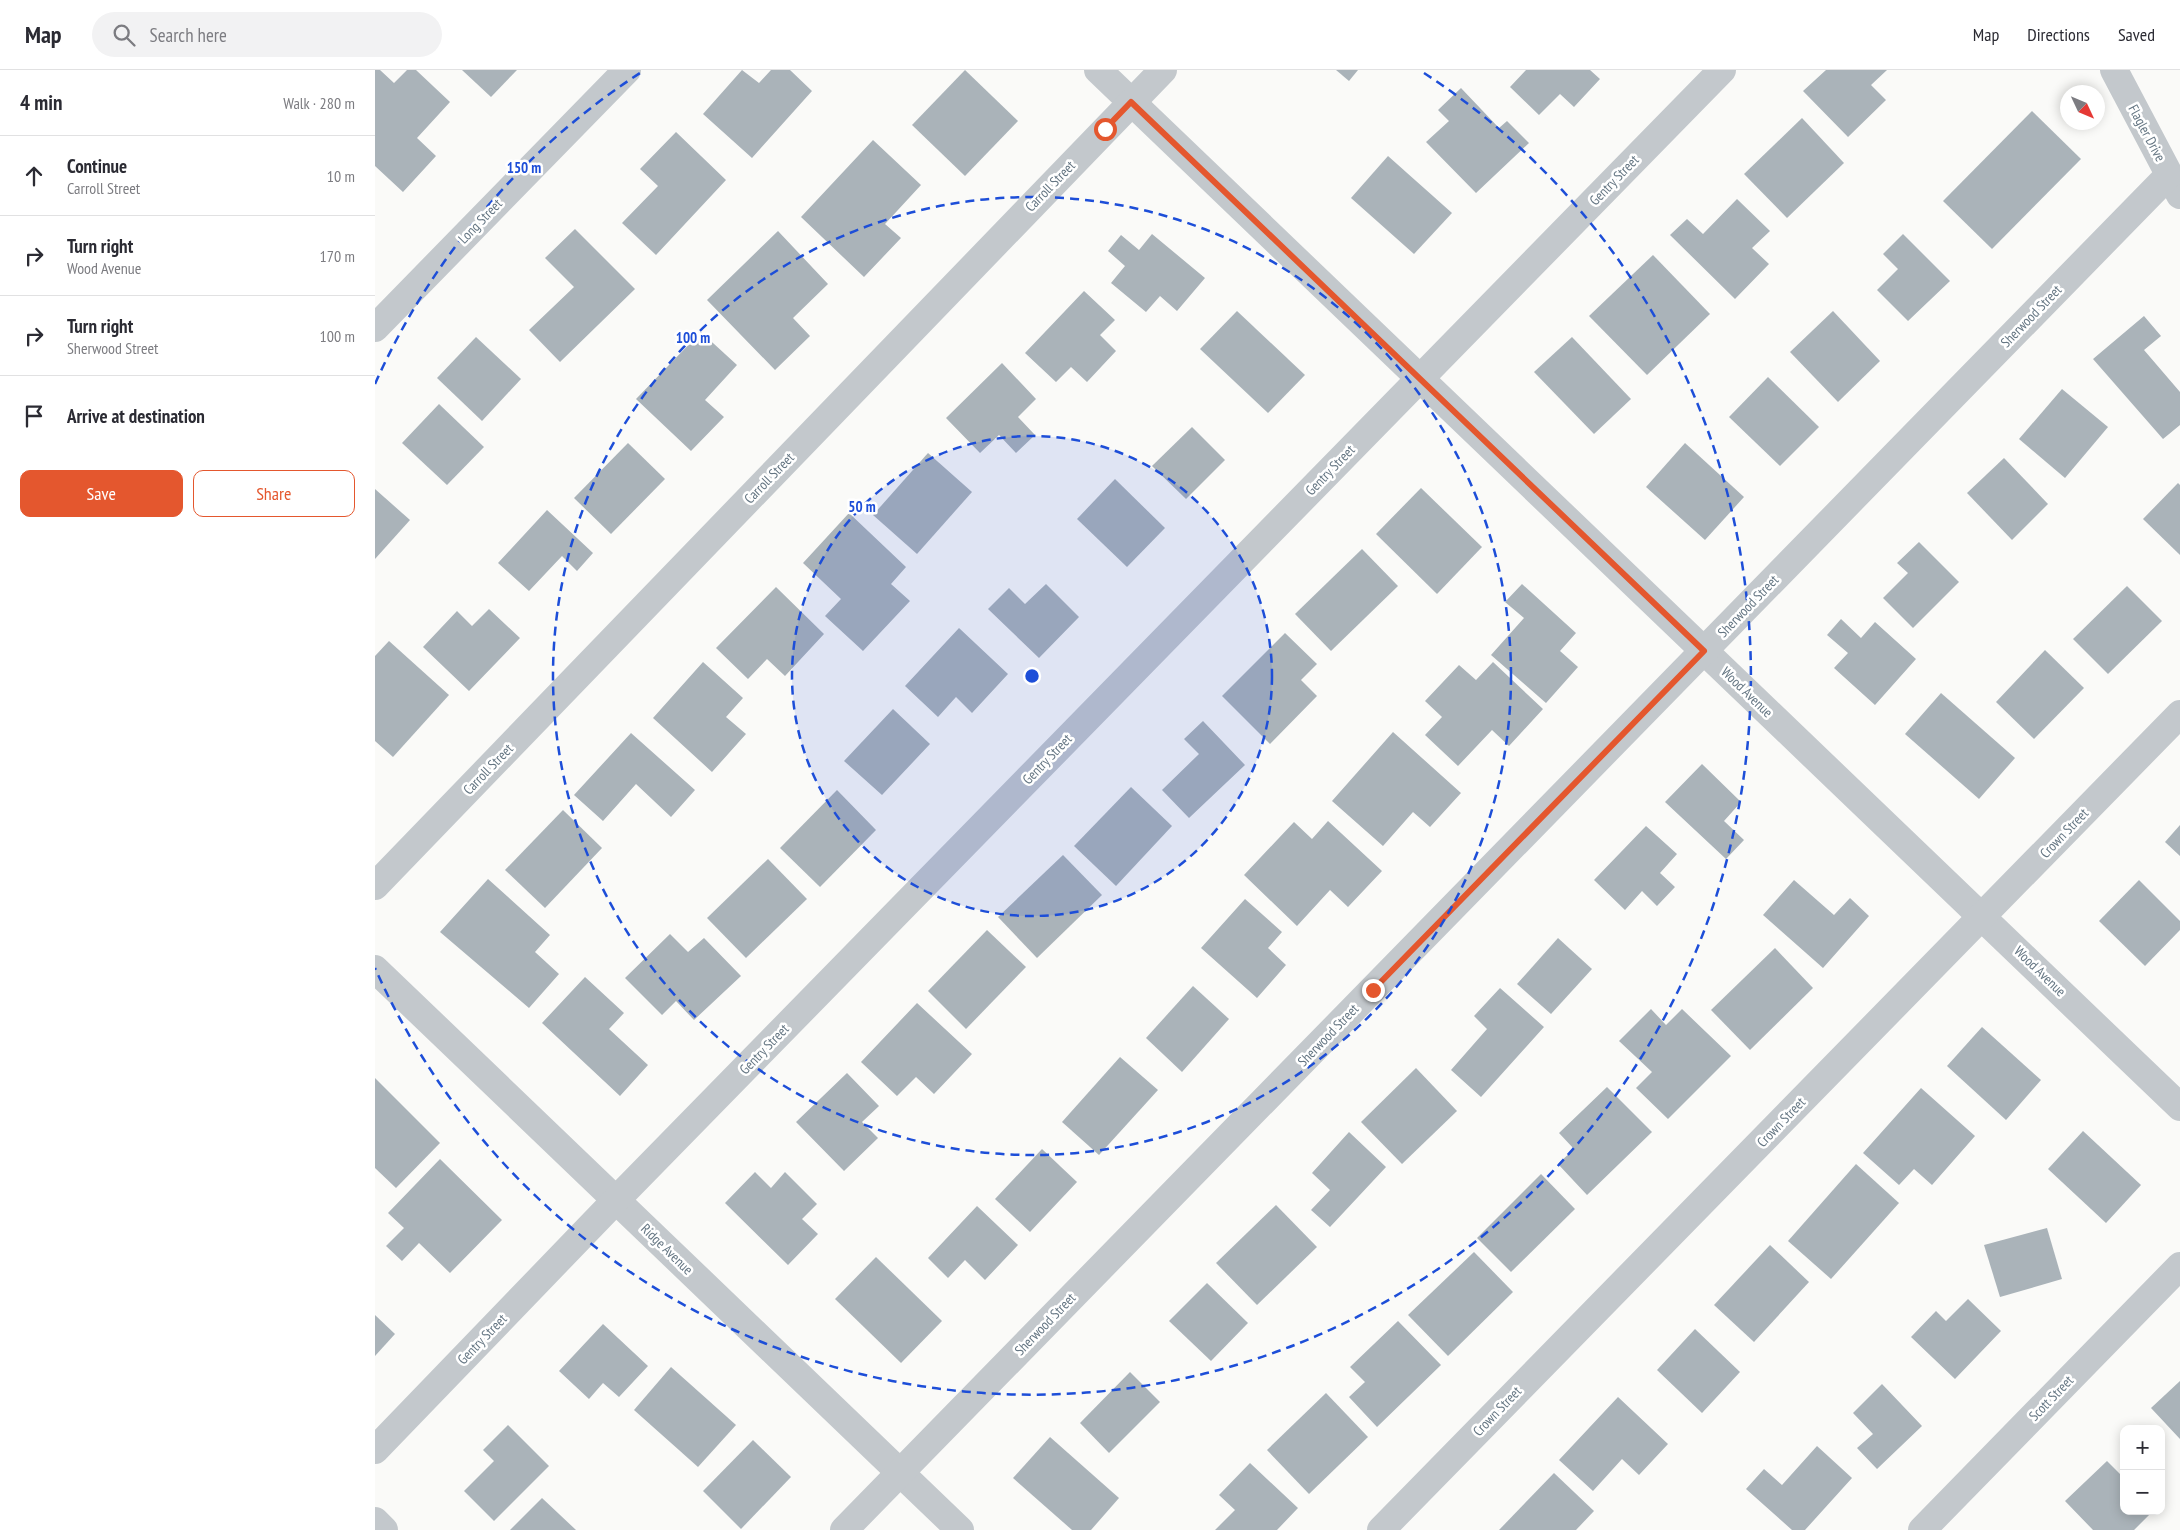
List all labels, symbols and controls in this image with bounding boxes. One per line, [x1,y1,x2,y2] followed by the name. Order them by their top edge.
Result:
[92,12,442,57] search box
[25,19,62,50] text: Map
[110,21,138,49] icon: search
[150,23,227,47] text: Search here
[1973,23,1999,46] text: Map
[2027,23,2090,46] text: Directions
[2118,23,2155,46] text: Saved
[2060,85,2105,130] north arrow
[20,89,62,116] text: 4 min
[283,93,355,113] text: Walk · 280 m
[2125,101,2170,165] street label: Flagler Drive
[1094,118,1117,141] route start
[1586,151,1643,209] street label: Gentry Street
[67,154,127,178] text: Continue
[1021,157,1079,215] street label: Carroll Street
[507,158,541,177] text: 150 m
[20,162,48,190] icon: ahead
[327,166,355,186] text: 10 m
[67,178,140,198] text: Carroll Street
[454,195,506,247] street label: Long Street
[67,234,133,258] text: Turn right
[20,242,48,270] icon: right
[320,246,355,266] text: 170 m
[67,258,141,278] text: Wood Avenue
[1997,281,2065,351] street label: Sherwood Street
[67,314,133,338] text: Turn right
[20,322,48,350] icon: right
[320,326,355,346] text: 100 m
[676,328,710,347] text: 100 m
[67,338,158,358] text: Sherwood Street
[20,402,48,430] icon: arrive
[67,404,205,428] text: Arrive at destination
[1302,441,1359,499] street label: Gentry Street
[740,449,798,507] street label: Carroll Street
[20,470,183,517] button: Save
[193,470,355,517] button: Share
[848,497,876,516] text: 50 m
[1714,571,1782,641] street label: Sherwood Street
[1717,663,1777,721] street label: Wood Avenue
[1023,667,1041,685] centre of rings
[1019,730,1076,788] street label: Gentry Street
[459,740,517,798] street label: Carroll Street
[2036,804,2092,862] street label: Crown Street
[2010,942,2070,1000] street label: Wood Avenue
[1362,979,1385,1002] route end
[1294,1000,1362,1070] street label: Sherwood Street
[736,1020,793,1078] street label: Gentry Street
[1753,1093,1809,1151] street label: Crown Street
[637,1220,697,1278] street label: Ridge Avenue
[1011,1289,1079,1359] street label: Sherwood Street
[454,1310,511,1368] street label: Gentry Street
[2025,1371,2077,1425] street label: Scott Street
[1469,1382,1525,1440] street label: Crown Street
[2120,1425,2165,1515] map controls
[2120,1425,2165,1470] button: +
[2120,1470,2165,1515] button: −

